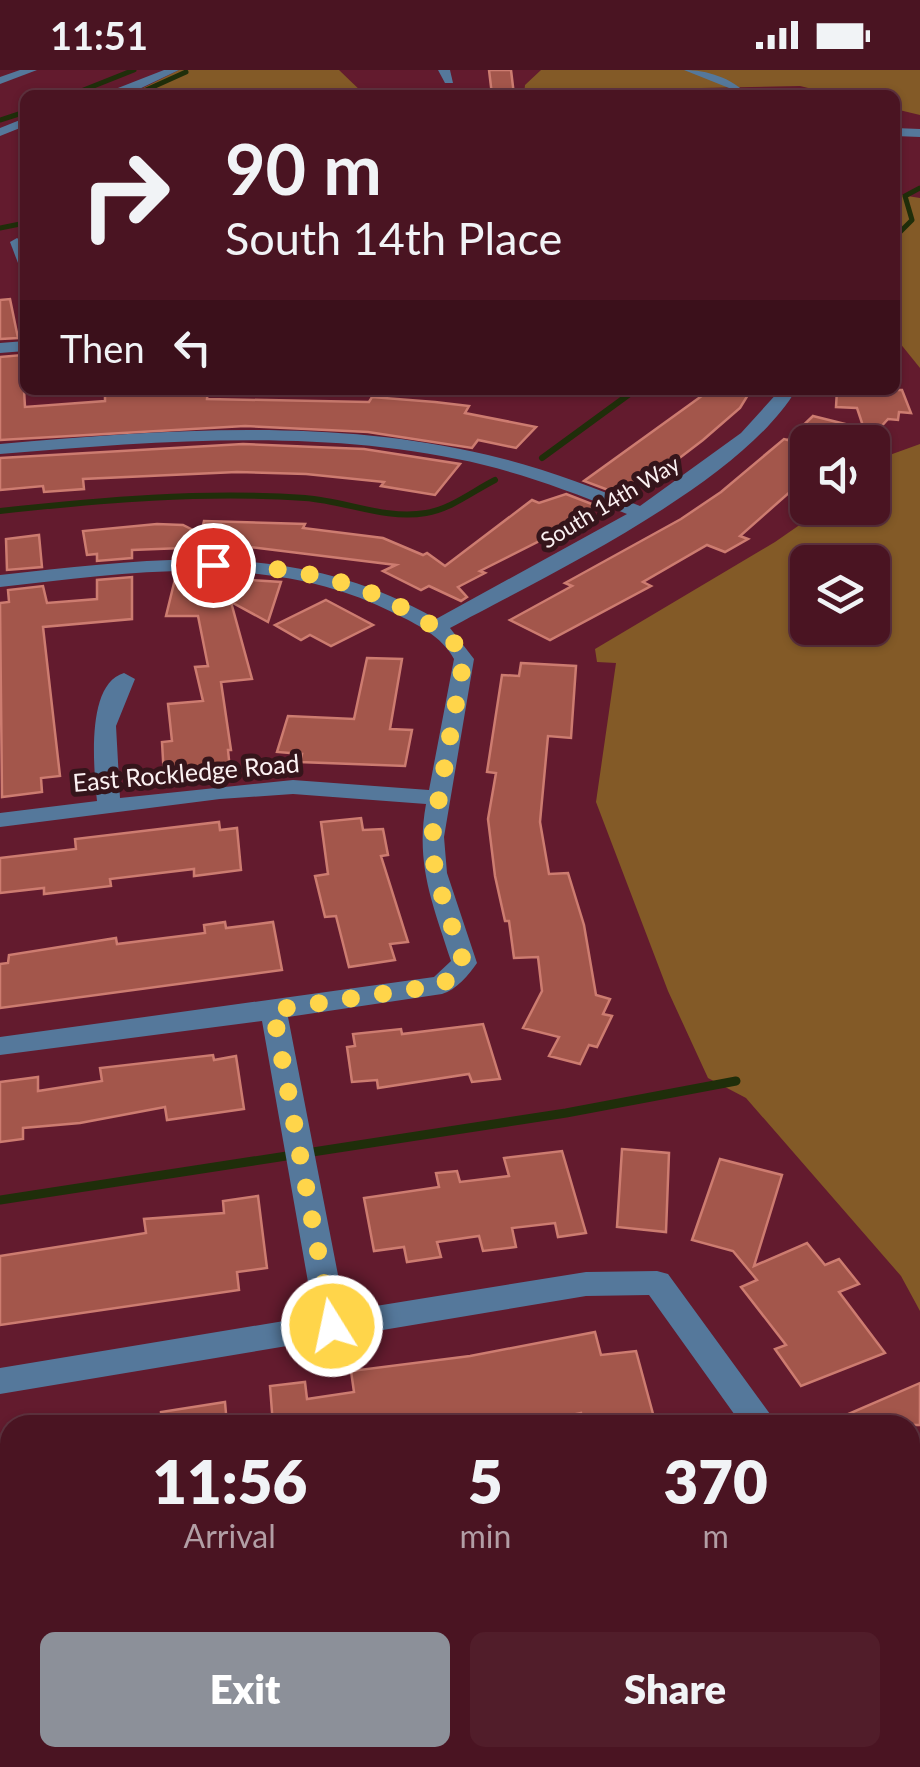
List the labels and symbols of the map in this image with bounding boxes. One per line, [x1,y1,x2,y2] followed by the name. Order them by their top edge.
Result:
[536,449,685,554] street label: South 14th Way
[171,523,256,608] pin
[71,747,301,797] street label: East Rockledge Road
[280,1274,384,1378] position arrow

